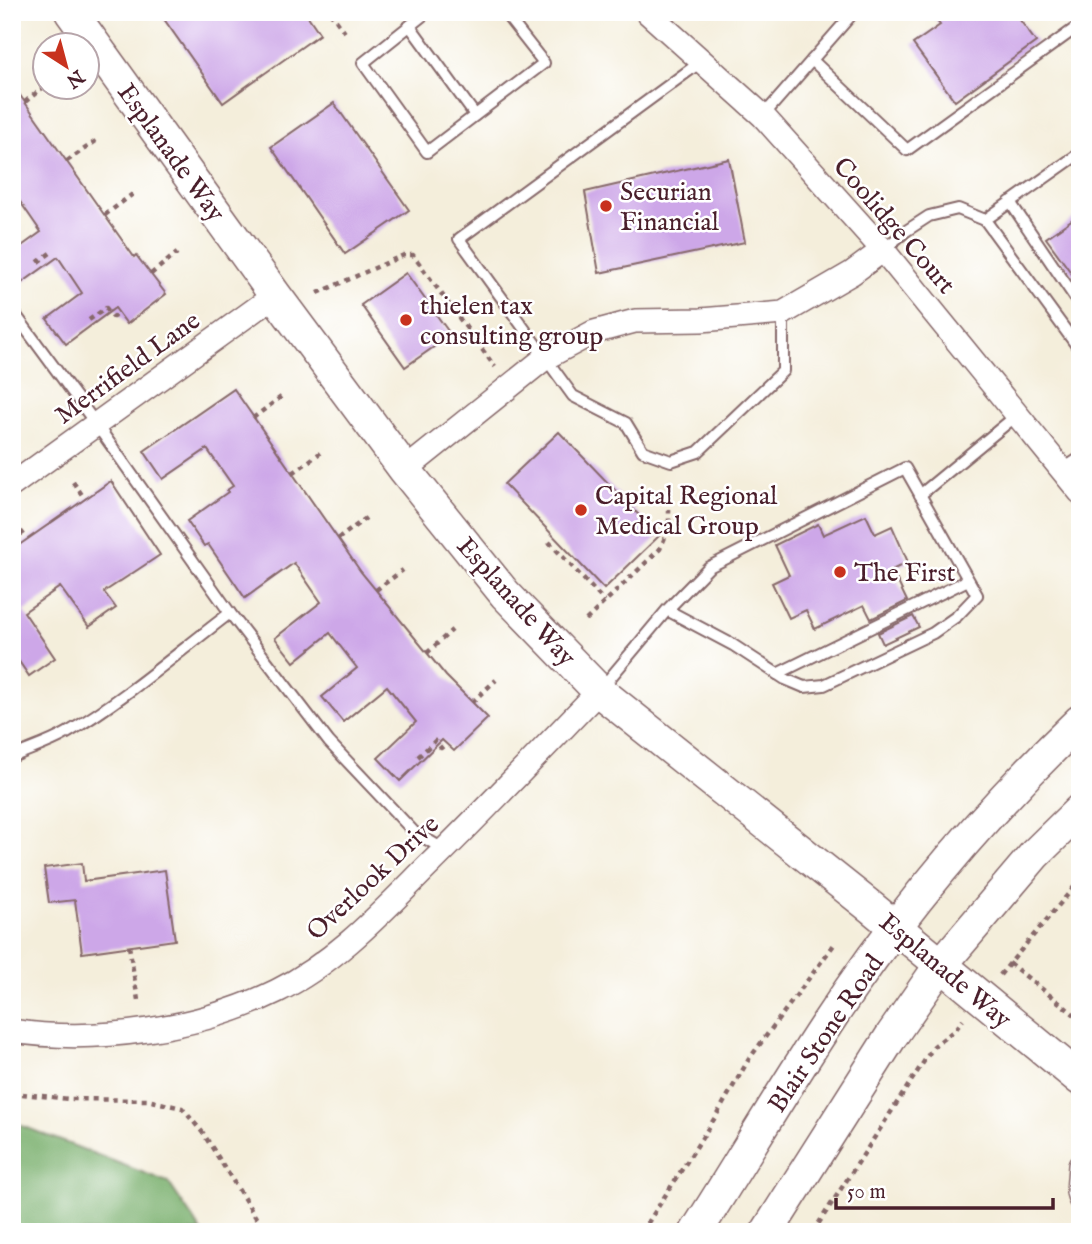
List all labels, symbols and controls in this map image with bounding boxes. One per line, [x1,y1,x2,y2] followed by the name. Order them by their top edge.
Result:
[32,32,102,102] north arrow
[61,63,89,93] text: N
[110,77,232,229] street label: Esplanade Way
[825,151,962,301] street label: Coolidge Court
[620,176,720,239] place label: Securian Financial
[598,198,614,214] marker: Securian Financial
[420,290,603,353] place label: thielen tax consulting group
[49,304,207,432] street label: Merrifield Lane
[398,312,414,328] marker: thielen tax consulting group
[595,480,778,543] place label: Capital Regional Medical Group
[573,502,589,518] marker: Capital Regional Medical Group
[449,530,583,674] street label: Esplanade Way
[854,557,956,590] place label: The First
[832,564,848,580] marker: The First
[300,808,446,948] street label: Overlook Drive
[872,906,1018,1036] street label: Esplanade Way
[761,948,891,1119] street label: Blair Stone Road
[836,1167,1054,1211] scale bar
[847,1179,886,1206] text: 50 m

